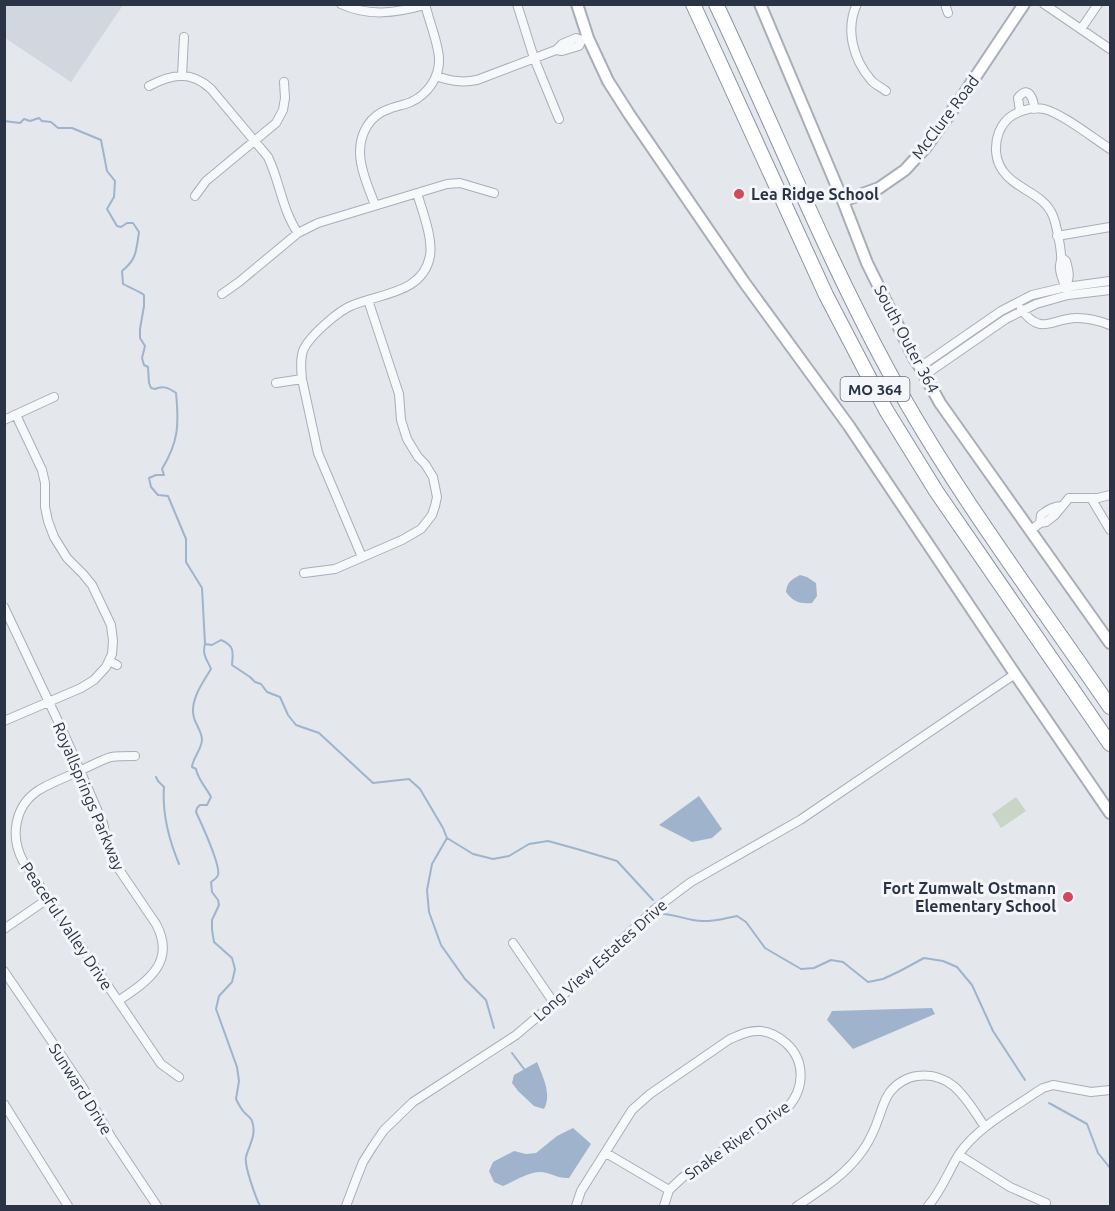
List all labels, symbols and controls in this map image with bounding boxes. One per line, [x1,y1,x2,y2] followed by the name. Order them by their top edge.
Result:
[908,72,982,162] street label: McClure Road
[751,185,879,203] place label: Lea Ridge School
[732,187,746,201] marker: Lea Ridge School
[871,282,943,396] street label: South Outer 364
[840,377,910,401] road number: MO 364
[50,719,128,873] street label: Royallsprings Parkway
[18,859,116,993] street label: Peaceful Valley Drive
[883,879,1056,915] place label: Fort Zumwalt Ostmann Elementary School
[1061,890,1075,904] marker: Fort Zumwalt Ostmann Elementary School
[530,895,670,1025] street label: Long View Estates Drive
[46,1040,116,1138] street label: Sunward Drive
[681,1097,793,1183] street label: Snake River Drive

